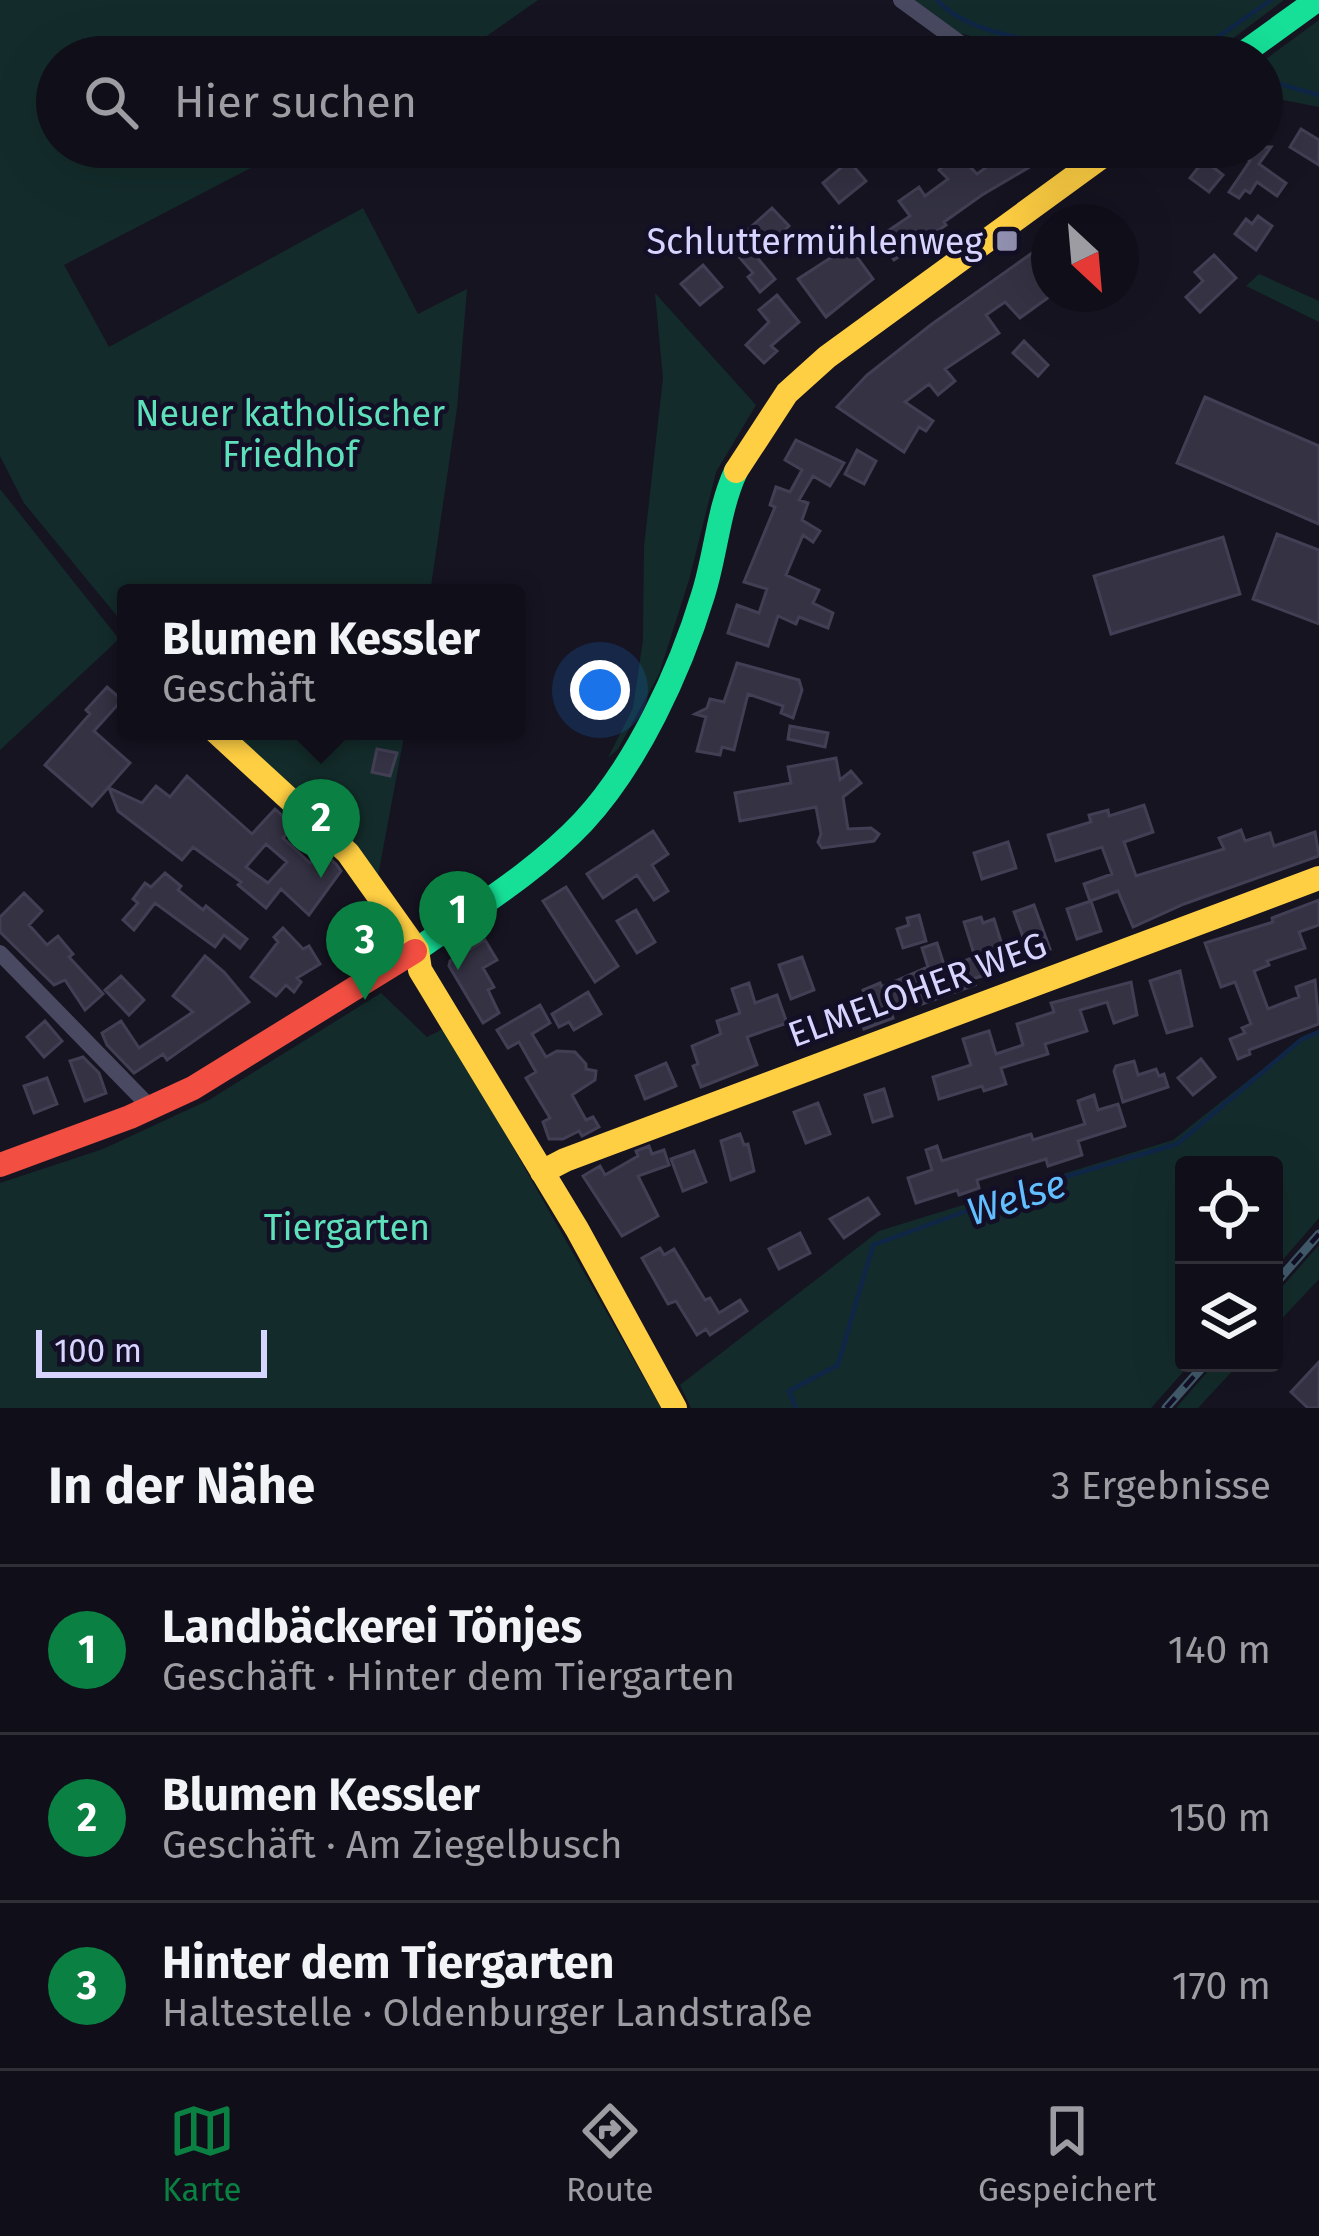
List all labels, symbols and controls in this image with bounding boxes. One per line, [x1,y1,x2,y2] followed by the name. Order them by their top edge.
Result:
[36,36,1283,168] search box
[78,69,144,135] icon: search
[174,75,417,129] text: Hier suchen
[1031,204,1139,312] north arrow
[646,220,983,264] place label: Schluttermühlenweg
[994,228,1020,254] marker: Schluttermühlenweg
[135,392,445,477] park label: Neuer katholischer Friedhof
[117,584,525,740] popup
[162,612,480,666] text: Blumen Kessler
[570,660,630,720] your location
[162,666,316,712] text: Geschäft
[282,779,360,878] pin: 2
[419,871,497,970] pin: 1
[326,901,404,1000] pin: 3
[782,923,1053,1057] street label: ELMELOHER WEG
[1175,1156,1283,1372] map controls
[1175,1156,1283,1264] button: locate
[961,1160,1072,1235] water label: Welse
[264,1206,430,1250] park label: Tiergarten
[1175,1264,1283,1372] button: layers
[36,1324,267,1377] scale bar
[54,1331,142,1371] text: 100 m
[48,1455,315,1517] text: In der Nähe
[1051,1463,1271,1509] text: 3 Ergebnisse
[162,1600,582,1654] text: Landbäckerei Tönjes
[78,1627,96,1673] text: 1
[1168,1627,1271,1673] text: 140 m
[162,1654,735,1700] text: Geschäft · Hinter dem Tiergarten
[162,1768,480,1822] text: Blumen Kessler
[77,1795,97,1841] text: 2
[1169,1795,1271,1841] text: 150 m
[162,1822,623,1868] text: Geschäft · Am Ziegelbusch
[162,1936,614,1990] text: Hinter dem Tiergarten
[77,1963,97,2009] text: 3
[1172,1963,1271,2009] text: 170 m
[162,1990,813,2036] text: Haltestelle · Oldenburger Landstraße
[162,2098,242,2210] tab: Karte
[566,2098,653,2210] tab: Route
[978,2098,1157,2210] tab: Gespeichert

